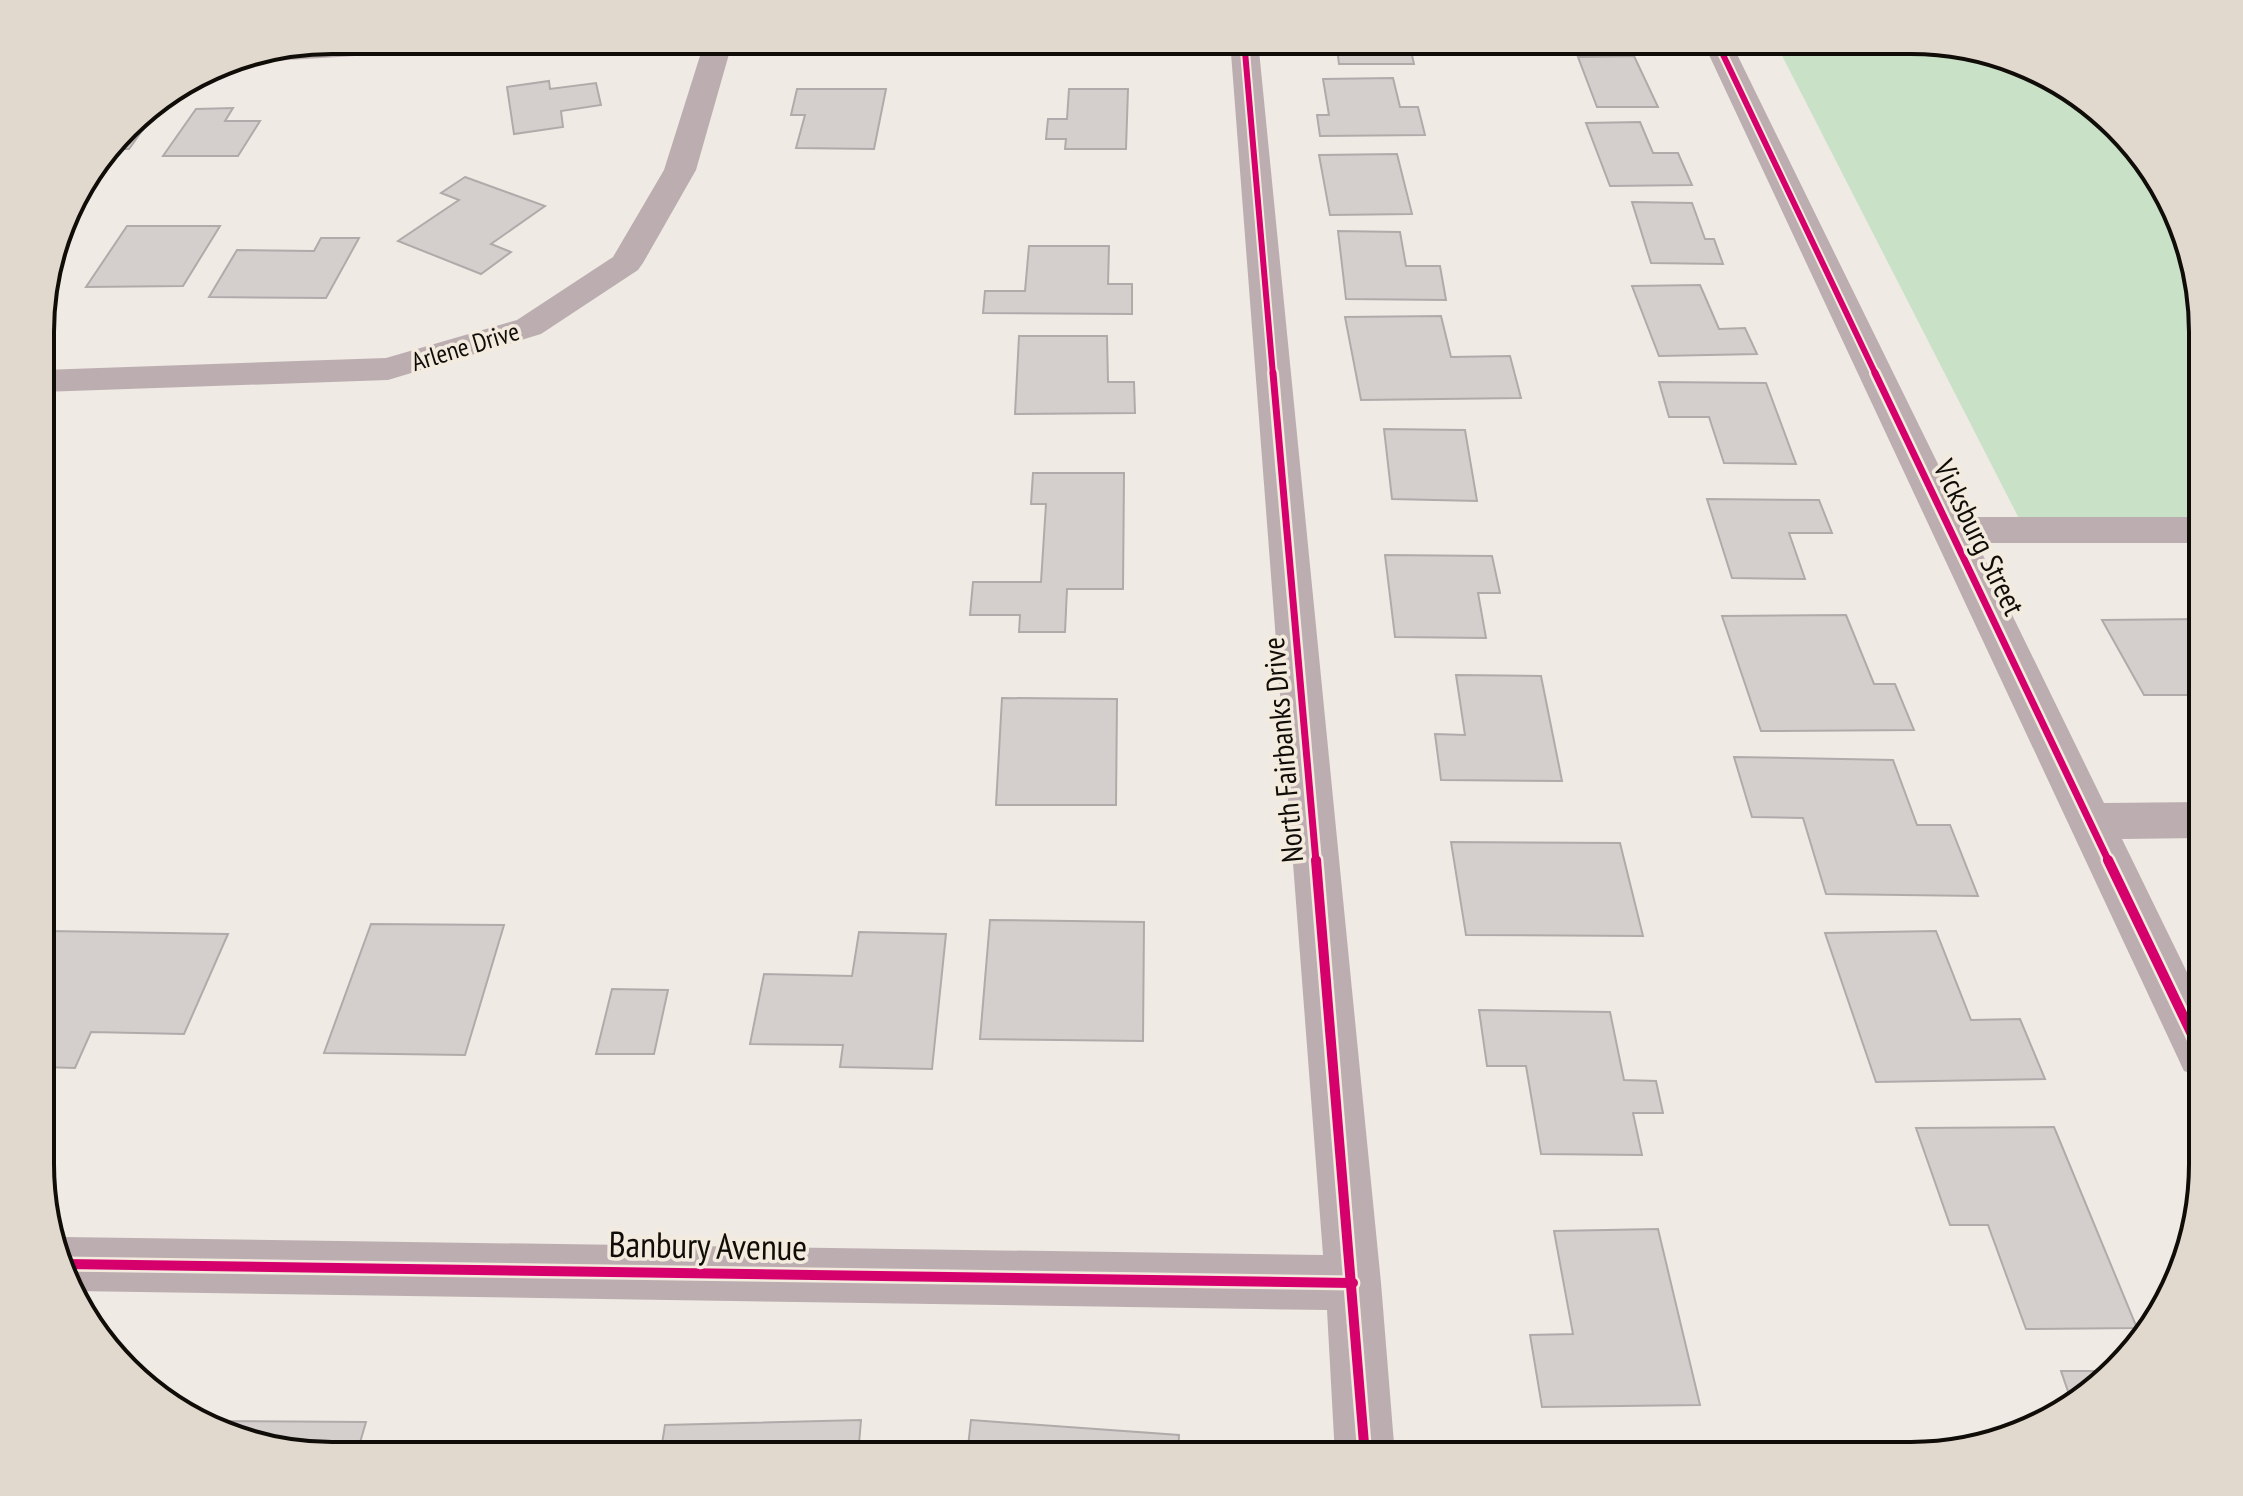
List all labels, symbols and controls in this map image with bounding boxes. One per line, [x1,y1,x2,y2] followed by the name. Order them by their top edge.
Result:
[407,314,523,378] street label: Arlene Drive
[1925,452,2035,622] street label: Vicksburg Street
[1253,636,1311,864] street label: North Fairbanks Drive
[608,1220,808,1270] street label: Banbury Avenue

